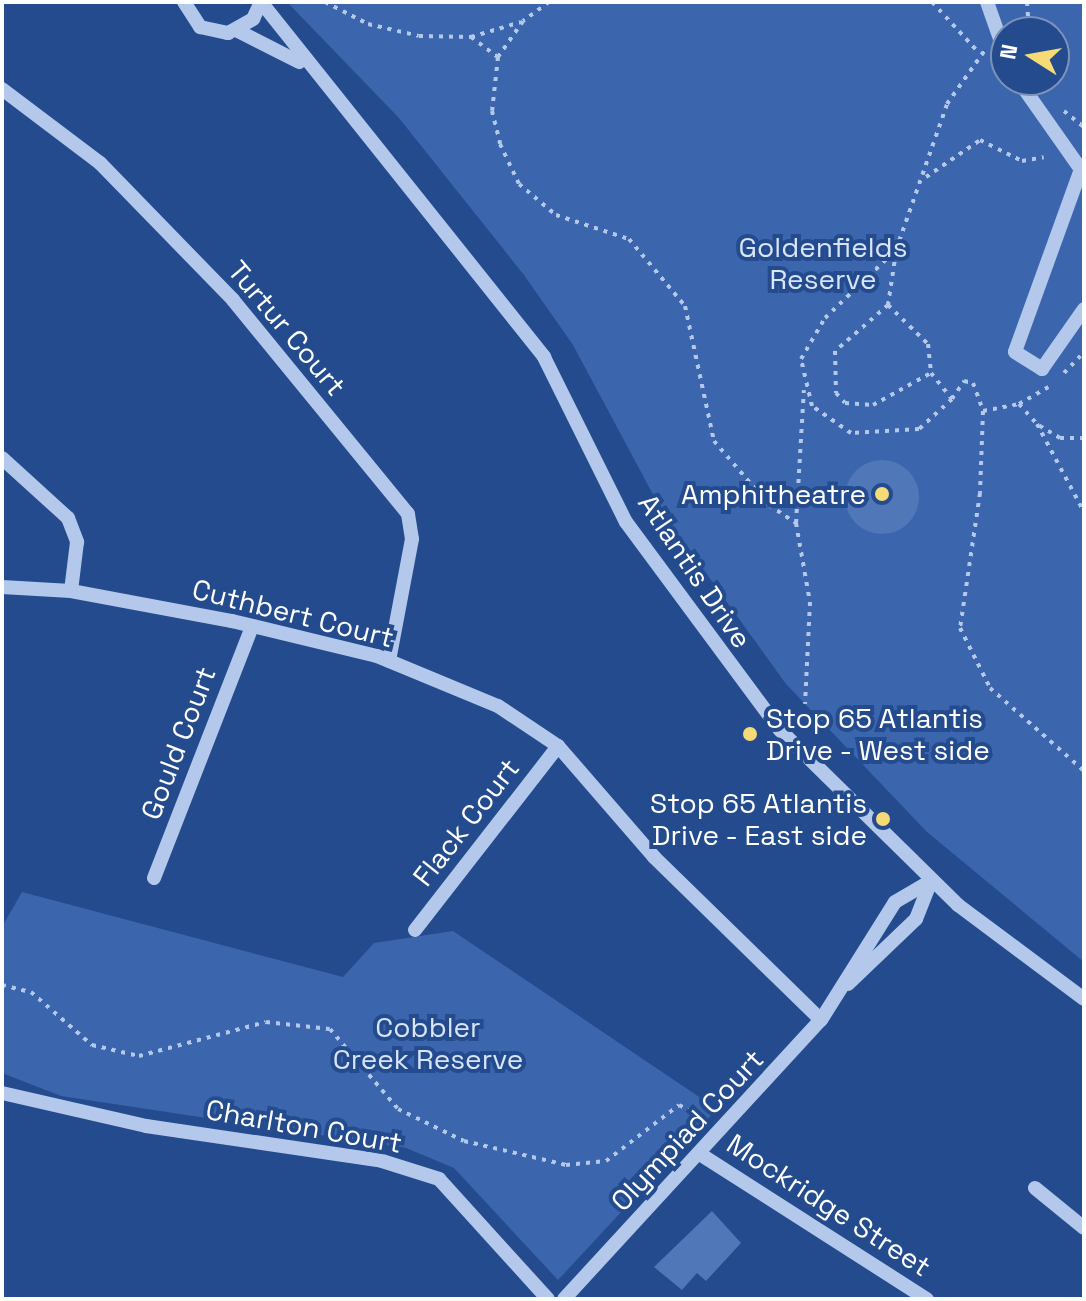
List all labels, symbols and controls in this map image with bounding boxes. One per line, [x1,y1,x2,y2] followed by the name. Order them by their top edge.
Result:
[990,16,1070,96] north arrow
[993,42,1024,62] text: N
[739,230,907,296] park label: Goldenfields Reserve
[221,254,353,402] street label: Turtur Court
[681,477,866,511] place label: Amphitheatre
[873,485,891,503] marker: Amphitheatre
[631,488,759,654] street label: Atlantis Drive
[189,572,397,654] street label: Cuthbert Court
[133,662,223,824] street label: Gould Court
[766,701,992,767] place label: Stop 65 Atlantis Drive - West side
[741,725,759,743] marker: Stop 65 Atlantis Drive - West side
[406,752,526,892] street label: Flack Court
[650,786,867,852] place label: Stop 65 Atlantis Drive - East side
[874,810,892,828] marker: Stop 65 Atlantis Drive - East side
[333,1010,523,1076] park label: Cobbler Creek Reserve
[604,1042,770,1218] street label: Olympiad Court
[203,1092,405,1160] street label: Charlton Court
[721,1127,937,1283] street label: Mockridge Street

